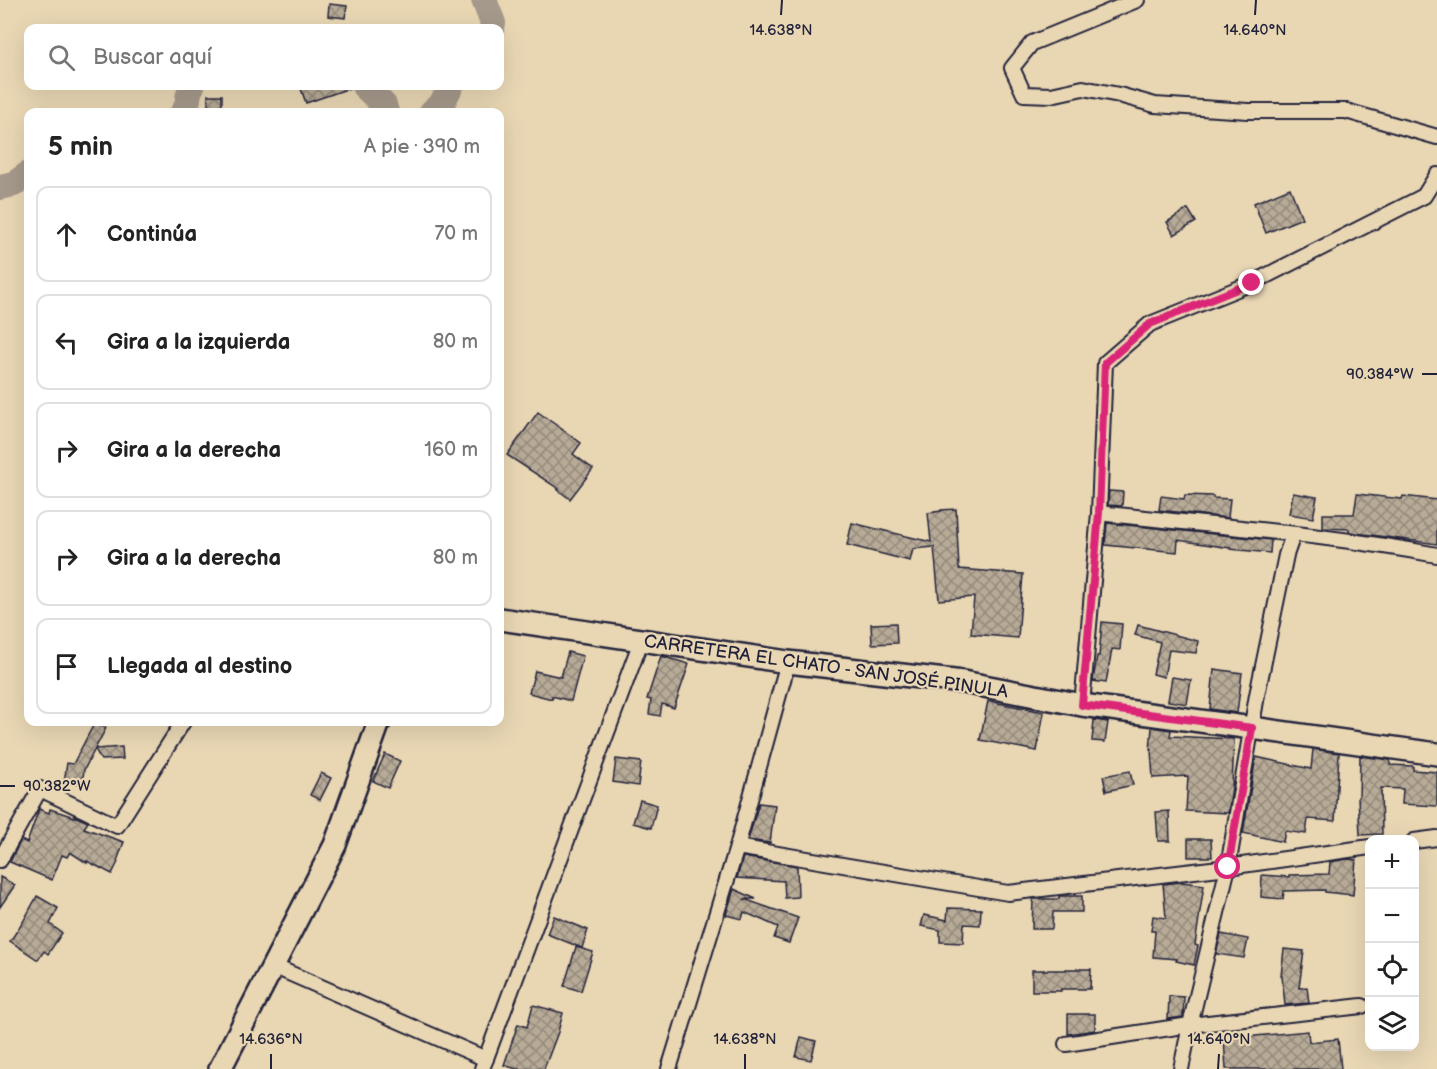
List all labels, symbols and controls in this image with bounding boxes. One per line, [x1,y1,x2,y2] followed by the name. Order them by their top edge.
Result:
[749,21,813,40] text: 14.638°N
[1223,21,1287,40] text: 14.640°N
[24,24,504,90] search box
[45,41,78,74] icon: search
[93,44,212,71] text: Buscar aquí
[48,132,113,163] text: 5 min
[364,135,480,159] text: A pie · 390 m
[50,218,83,251] icon: ahead
[107,221,197,248] text: Continúa
[434,222,478,246] text: 70 m
[1238,269,1264,295] route end
[50,326,83,359] icon: left
[107,329,291,356] text: Gira a la izquierda
[433,330,478,354] text: 80 m
[1346,365,1414,384] text: 90.384°W
[50,434,83,467] icon: right
[107,437,281,464] text: Gira a la derecha
[424,438,478,462] text: 160 m
[50,542,83,575] icon: right
[107,545,281,572] text: Gira a la derecha
[433,546,478,570] text: 80 m
[643,629,1010,702] street label: CARRETERA EL CHATO - SAN JOSÉ PINULA
[50,650,83,683] icon: arrive
[107,653,292,680] text: Llegada al destino
[23,777,91,796] text: 90.382°W
[1365,835,1419,1051] map controls
[1365,835,1419,889] button: +
[1214,853,1240,879] route start
[1365,889,1419,943] button: −
[1365,943,1419,997] button: locate
[1365,997,1419,1051] button: layers
[239,1030,303,1049] text: 14.636°N
[713,1030,777,1049] text: 14.638°N
[1187,1030,1251,1049] text: 14.640°N

